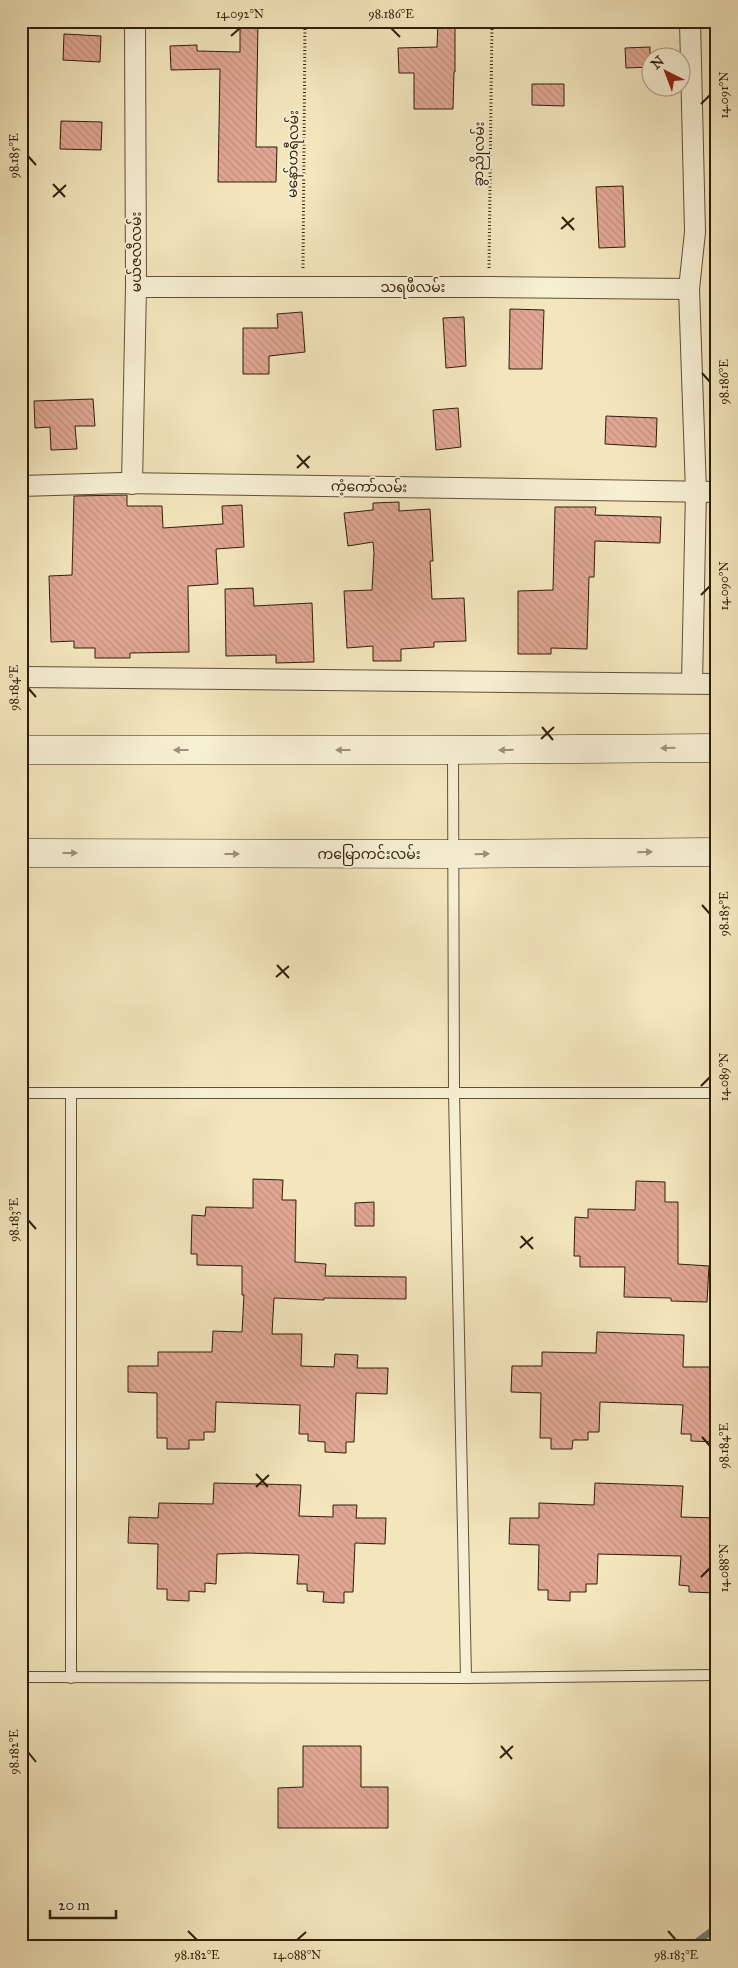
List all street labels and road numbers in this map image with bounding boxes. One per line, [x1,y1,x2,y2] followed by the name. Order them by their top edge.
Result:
[282,110,305,198] street label: မနော်ဟရီလမ်း
[468,121,491,187] street label: ခွာညိုလမ်း
[126,212,145,292] street label: မယ်ဇလီလမ်း
[381,277,445,299] street label: သရဖီလမ်း
[331,476,407,497] street label: ကံ့ကော်လမ်း
[317,844,421,866] street label: ကမြောကင်းလမ်း

